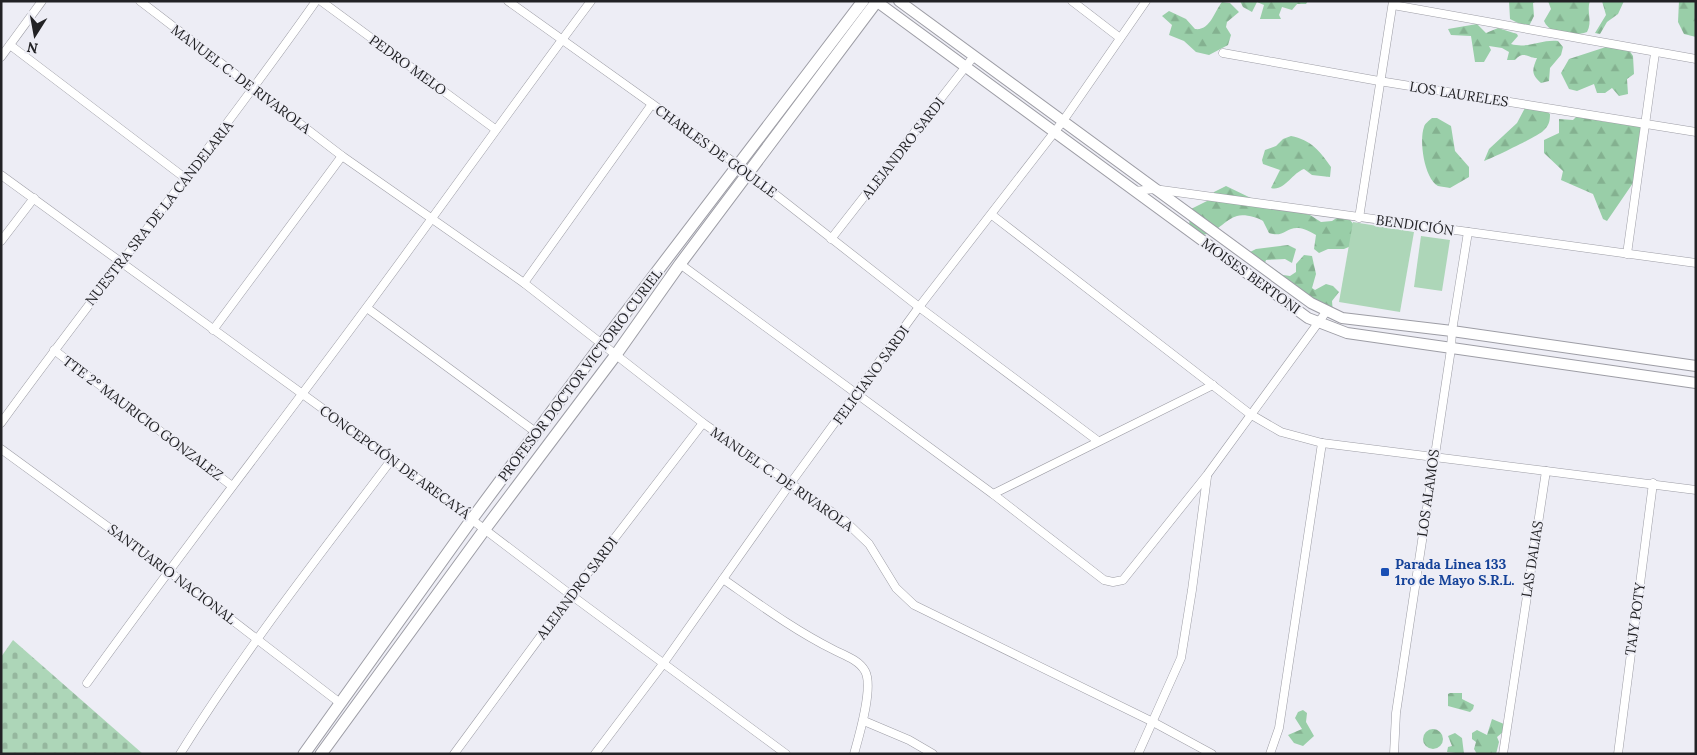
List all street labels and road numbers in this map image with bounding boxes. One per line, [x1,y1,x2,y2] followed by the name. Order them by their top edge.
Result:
[167,20,315,138] street label: MANUEL C. DE RIVAROLA
[366,31,450,99] street label: PEDRO MELO
[1408,77,1510,111] street label: LOS LAURELES
[857,94,948,203] street label: ALEJANDRO SARDI
[652,101,781,201] street label: CHARLES DE GOULLE
[81,117,237,309] street label: NUESTRA SRA DE LA CANDELARIA
[1375,211,1456,239] street label: BENDICIÓN
[1198,234,1304,318] street label: MOISES BERTONI
[494,265,666,485] street label: PROFESOR DOCTOR VICTORIO CURIEL
[829,322,913,428] street label: FELICIANO SARDI
[59,352,227,484] street label: TTE 2° MAURICIO GONZALEZ
[316,401,474,523] street label: CONCEPCIÓN DE ARECAYÁ
[707,423,857,535] street label: MANUEL C. DE RIVAROLA
[1413,448,1443,538] street label: LOS ALAMOS
[1517,519,1547,599] street label: LAS DALIAS
[104,520,240,628] street label: SANTUARIO NACIONAL
[532,533,622,644] street label: ALEJANDRO SARDI
[1621,580,1649,657] street label: TAJY POTY

